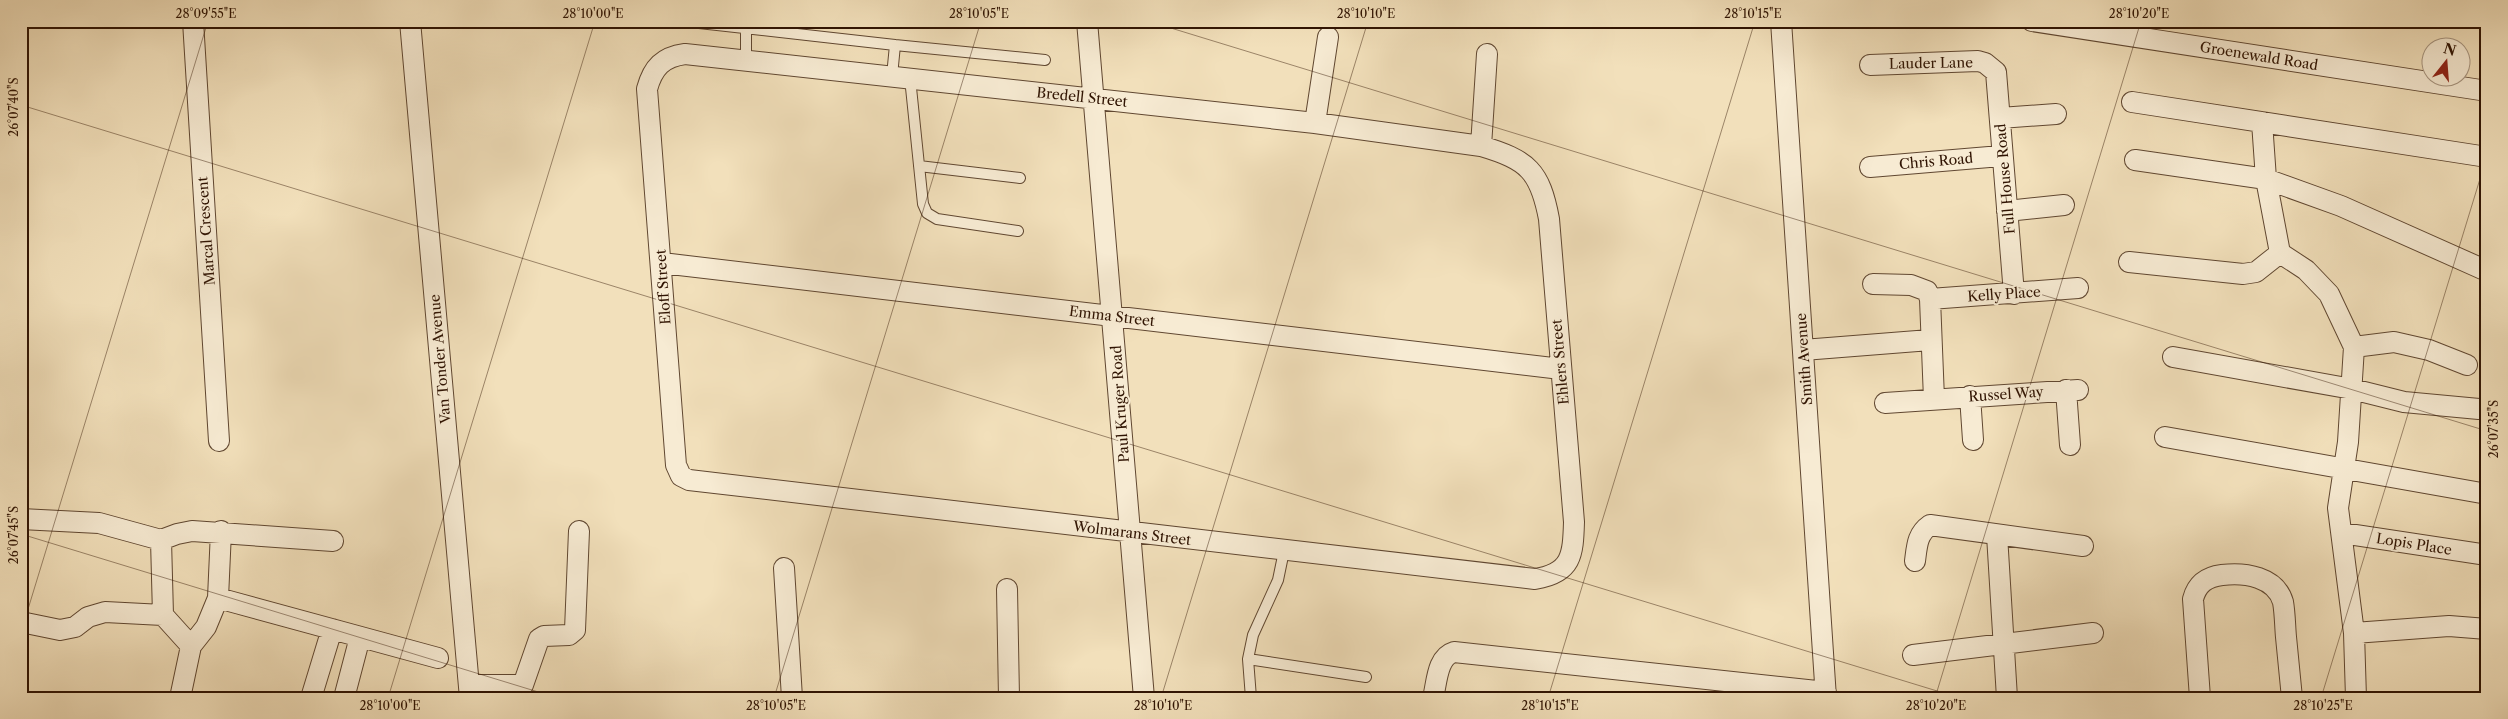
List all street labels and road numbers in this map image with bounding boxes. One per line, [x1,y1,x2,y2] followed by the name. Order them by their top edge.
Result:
[2199,38,2320,74] street label: Groenewald Road
[1889,53,1973,73] street label: Lauder Lane
[1036,83,1128,111] street label: Bredell Street
[1991,123,2019,235] street label: Full House Road
[1898,149,1974,173] street label: Chris Road
[193,176,219,286] street label: Marcal Crescent
[651,249,675,325] street label: Eloff Street
[1967,282,2042,306] street label: Kelly Place
[425,293,455,425] street label: Van Tonder Avenue
[1068,302,1156,330] street label: Emma Street
[1792,312,1816,406] street label: Smith Avenue
[1547,318,1573,406] street label: Ehlers Street
[1107,344,1133,463] street label: Paul Kruger Road
[1968,382,2044,406] street label: Russel Way
[1071,517,1192,549] street label: Wolmarans Street
[2375,529,2453,559] street label: Lopis Place

